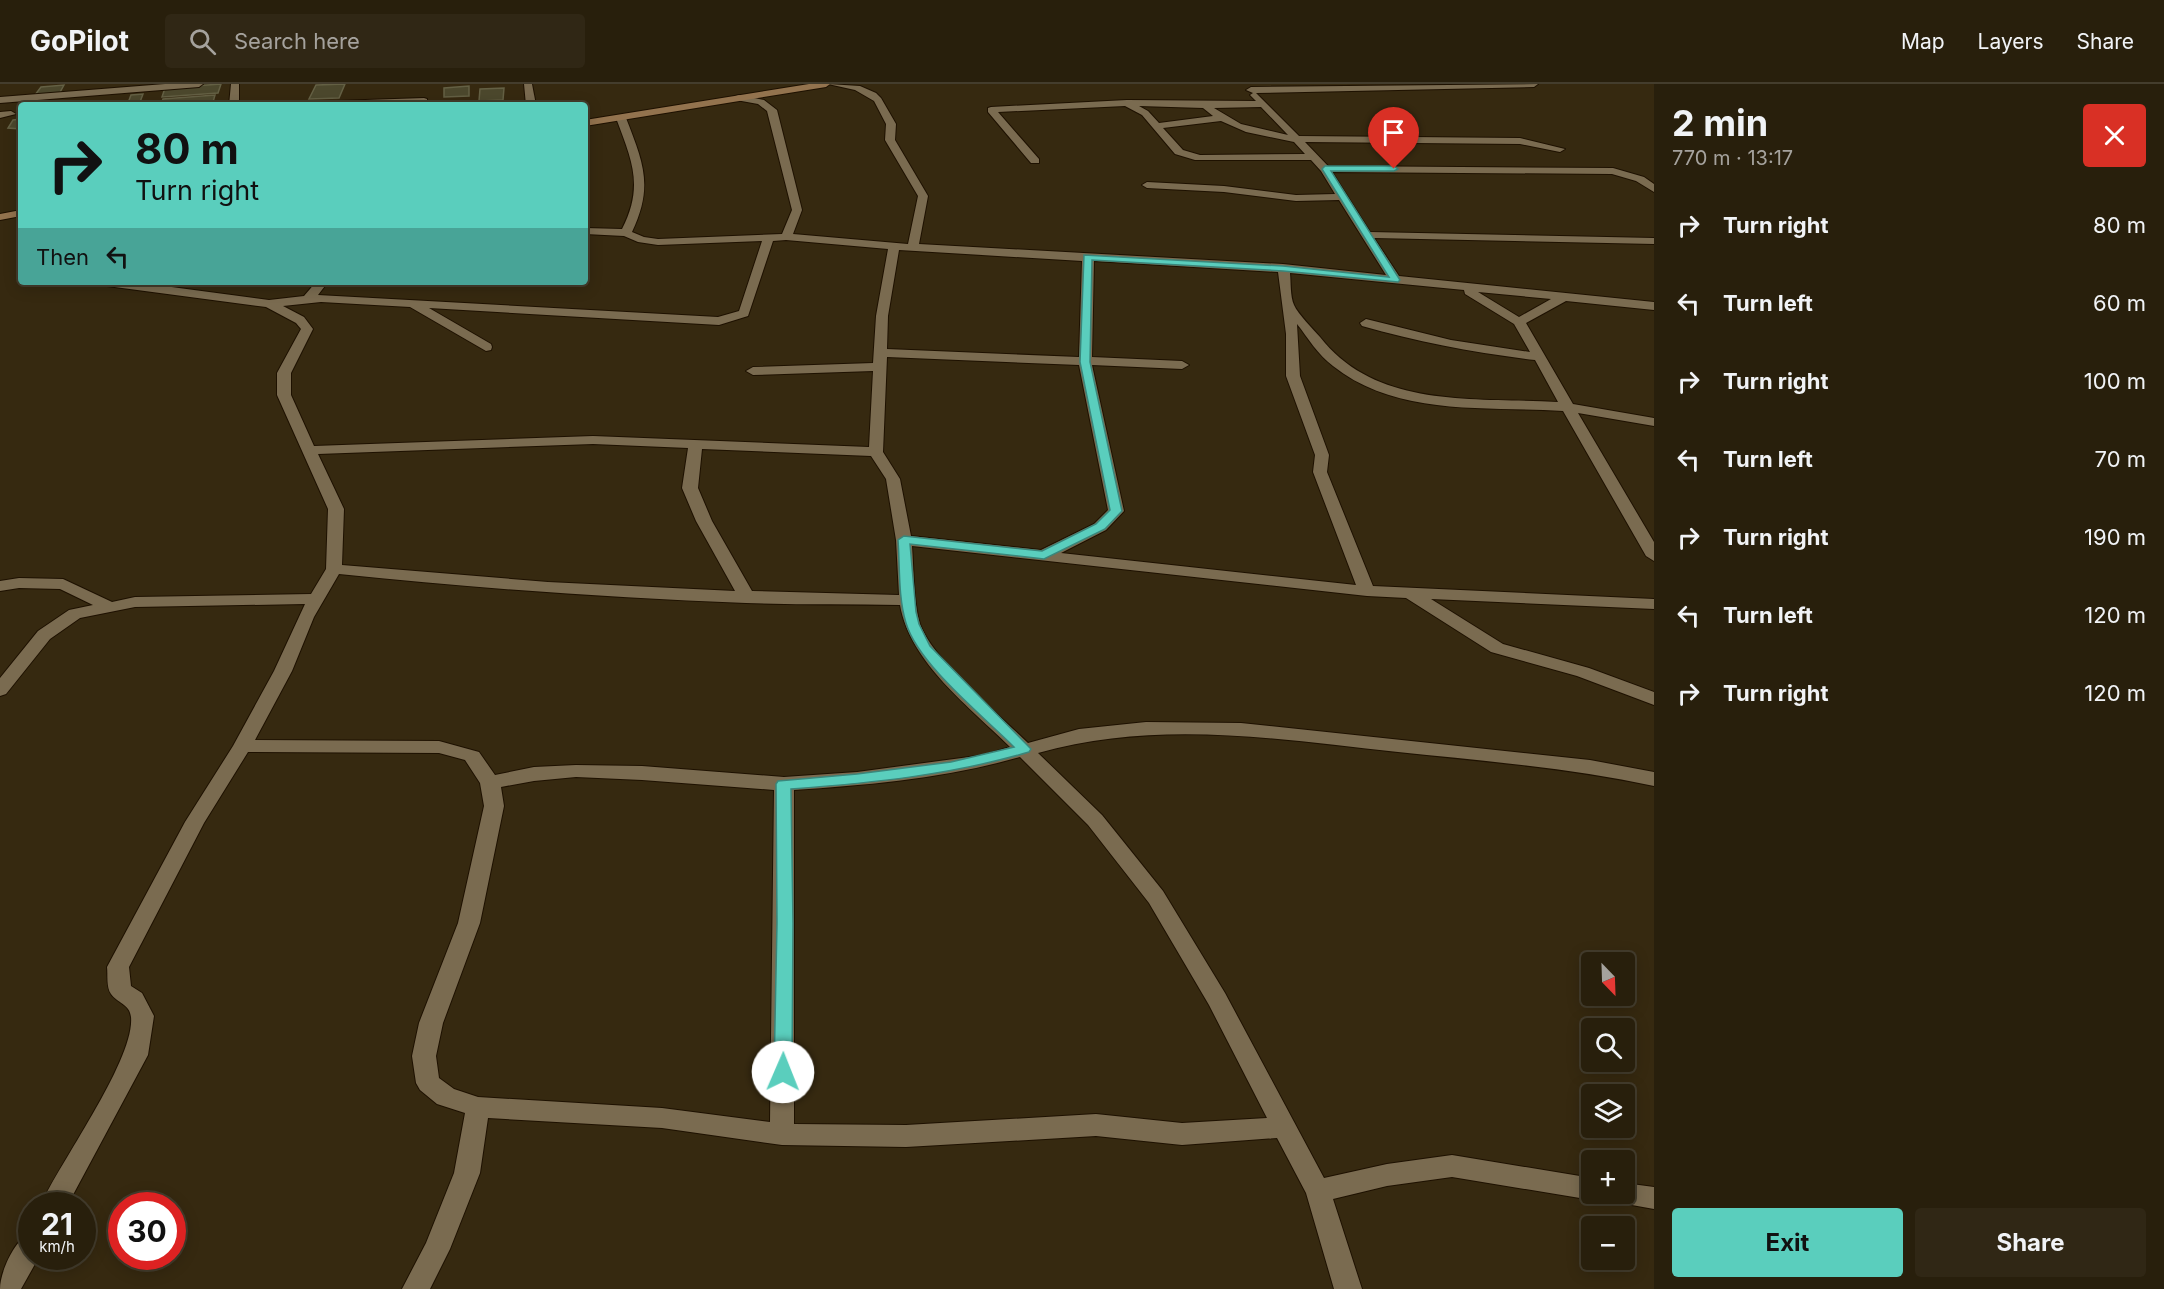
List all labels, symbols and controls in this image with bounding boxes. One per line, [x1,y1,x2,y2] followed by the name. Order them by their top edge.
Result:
[165,14,585,68] search box
[30,24,129,58] text: GoPilot
[186,25,219,58] icon: search
[234,28,360,54] text: Search here
[1901,29,1945,54] text: Map
[1978,29,2044,54] text: Layers
[2077,29,2134,54] text: Share
[1672,101,1768,145] text: 2 min
[2083,104,2146,167] button: close
[1368,107,1419,169] pin
[1377,116,1410,149] icon: arrive
[135,123,239,174] text: 80 m
[36,126,114,204] icon: right
[1672,146,1793,170] text: 770 m · 13:17
[135,174,259,207] text: Turn right
[1672,209,1705,242] icon: right
[1723,212,1829,238] text: Turn right
[2093,212,2146,238] text: 80 m
[101,240,134,273] icon: left
[36,244,89,270] text: Then
[1672,287,1705,320] icon: left
[1723,290,1813,316] text: Turn left
[2093,290,2146,316] text: 60 m
[1672,365,1705,398] icon: right
[1723,368,1829,394] text: Turn right
[2084,368,2146,394] text: 100 m
[1672,443,1705,476] icon: left
[1723,446,1813,472] text: Turn left
[2095,446,2146,472] text: 70 m
[1672,521,1705,554] icon: right
[1723,524,1829,550] text: Turn right
[2084,524,2146,550] text: 190 m
[1672,599,1705,632] icon: left
[1723,602,1813,628] text: Turn left
[2084,602,2146,628] text: 120 m
[1672,677,1705,710] icon: right
[1723,680,1829,706] text: Turn right
[2084,680,2146,706] text: 120 m
[1581,952,1635,1006] north arrow
[1581,952,1635,1270] map controls
[1581,1018,1635,1072] button: search
[751,1040,815,1104] position arrow
[1581,1084,1635,1138] button: layers
[1581,1150,1635,1204] button: +
[108,1192,186,1270] speed limit sign: 30
[41,1206,73,1242] text: 21
[1672,1208,1903,1277] button: Exit
[1915,1208,2146,1277] button: Share
[1581,1216,1635,1270] button: −
[39,1237,75,1256] text: km/h

